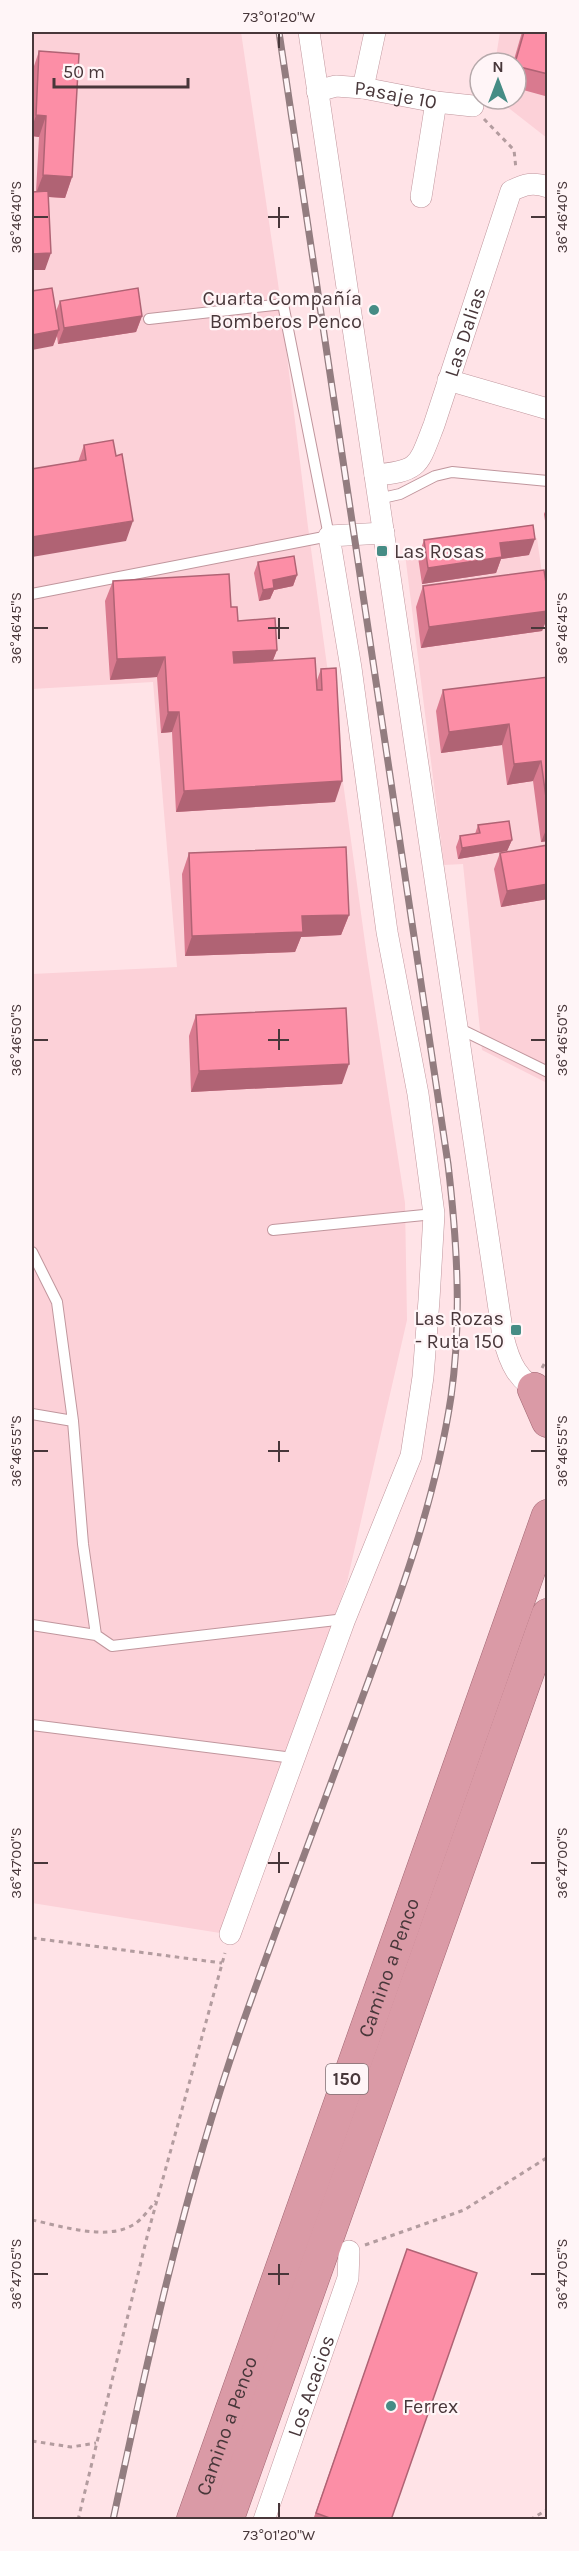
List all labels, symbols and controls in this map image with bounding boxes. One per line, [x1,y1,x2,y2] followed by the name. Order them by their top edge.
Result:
[243,8,316,26] text: 73°01'20"W
[54,51,188,89] scale bar
[468,51,528,111] north arrow
[492,57,504,76] text: N
[63,61,105,83] text: 50 m
[354,76,439,114] street label: Pasaje 10
[7,181,25,253] text: 36°46'40"S
[553,181,571,253] text: 36°46'40"S
[440,284,491,380] street label: Las Dalias
[202,287,362,333] place label: Cuarta Compañía Bomberos Penco
[367,303,381,317] marker: Cuarta Compañía Bomberos Penco
[394,540,485,563] place label: Las Rosas
[375,544,389,558] marker: Las Rosas
[7,592,25,664] text: 36°46'45"S
[553,592,571,664] text: 36°46'45"S
[7,1004,25,1076] text: 36°46'50"S
[553,1004,571,1076] text: 36°46'50"S
[414,1307,504,1353] place label: Las Rozas - Ruta 150
[509,1323,523,1337] marker: Las Rozas - Ruta 150
[7,1415,25,1487] text: 36°46'55"S
[553,1415,571,1487] text: 36°46'55"S
[7,1827,25,1899] text: 36°47'00"S
[553,1827,571,1899] text: 36°47'00"S
[354,1895,424,2040] street label: Camino a Penco
[326,2064,368,2094] road number: 150
[7,2238,25,2310] text: 36°47'05"S
[553,2238,571,2310] text: 36°47'05"S
[283,2332,339,2440] street label: Los Acacios
[192,2353,262,2499] street label: Camino a Penco
[403,2395,458,2418] place label: Ferrex
[384,2399,398,2413] marker: Ferrex
[243,2526,316,2544] text: 73°01'20"W

